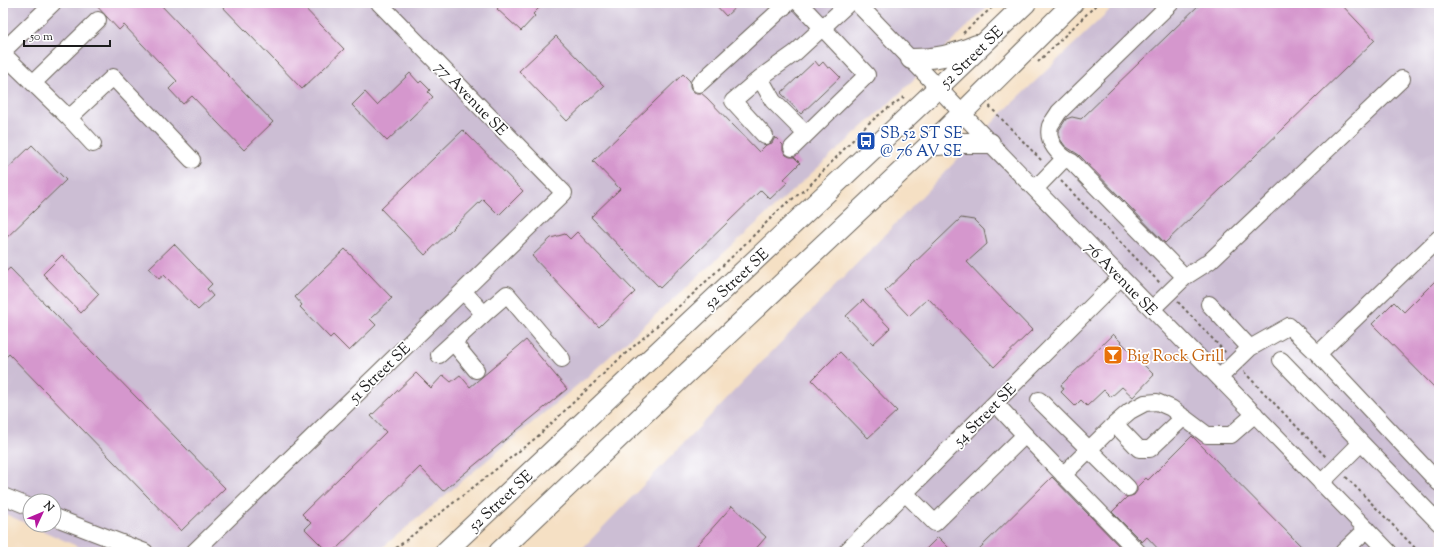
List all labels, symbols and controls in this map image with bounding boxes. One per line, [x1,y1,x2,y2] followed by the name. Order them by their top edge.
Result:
[935,21,1010,95] street label: 52 Street SE
[24,22,110,48] scale bar
[29,28,53,46] text: 50 m
[429,57,512,142] street label: 77 Avenue SE
[880,123,963,164] place label: SB 52 ST SE @ 76 AV SE
[855,130,877,152] bus stop icon: SB 52 ST SE @ 76 AV SE
[1079,237,1162,322] street label: 76 Avenue SE
[700,244,775,316] street label: 52 Street SE
[344,338,417,410] street label: 51 Street SE
[1102,344,1124,366] bar icon: Big Rock Grill
[1127,346,1225,369] place label: Big Rock Grill
[948,379,1023,453] street label: 54 Street SE
[464,466,539,538] street label: 52 Street SE
[22,493,62,533] north arrow
[39,497,57,516] text: N

